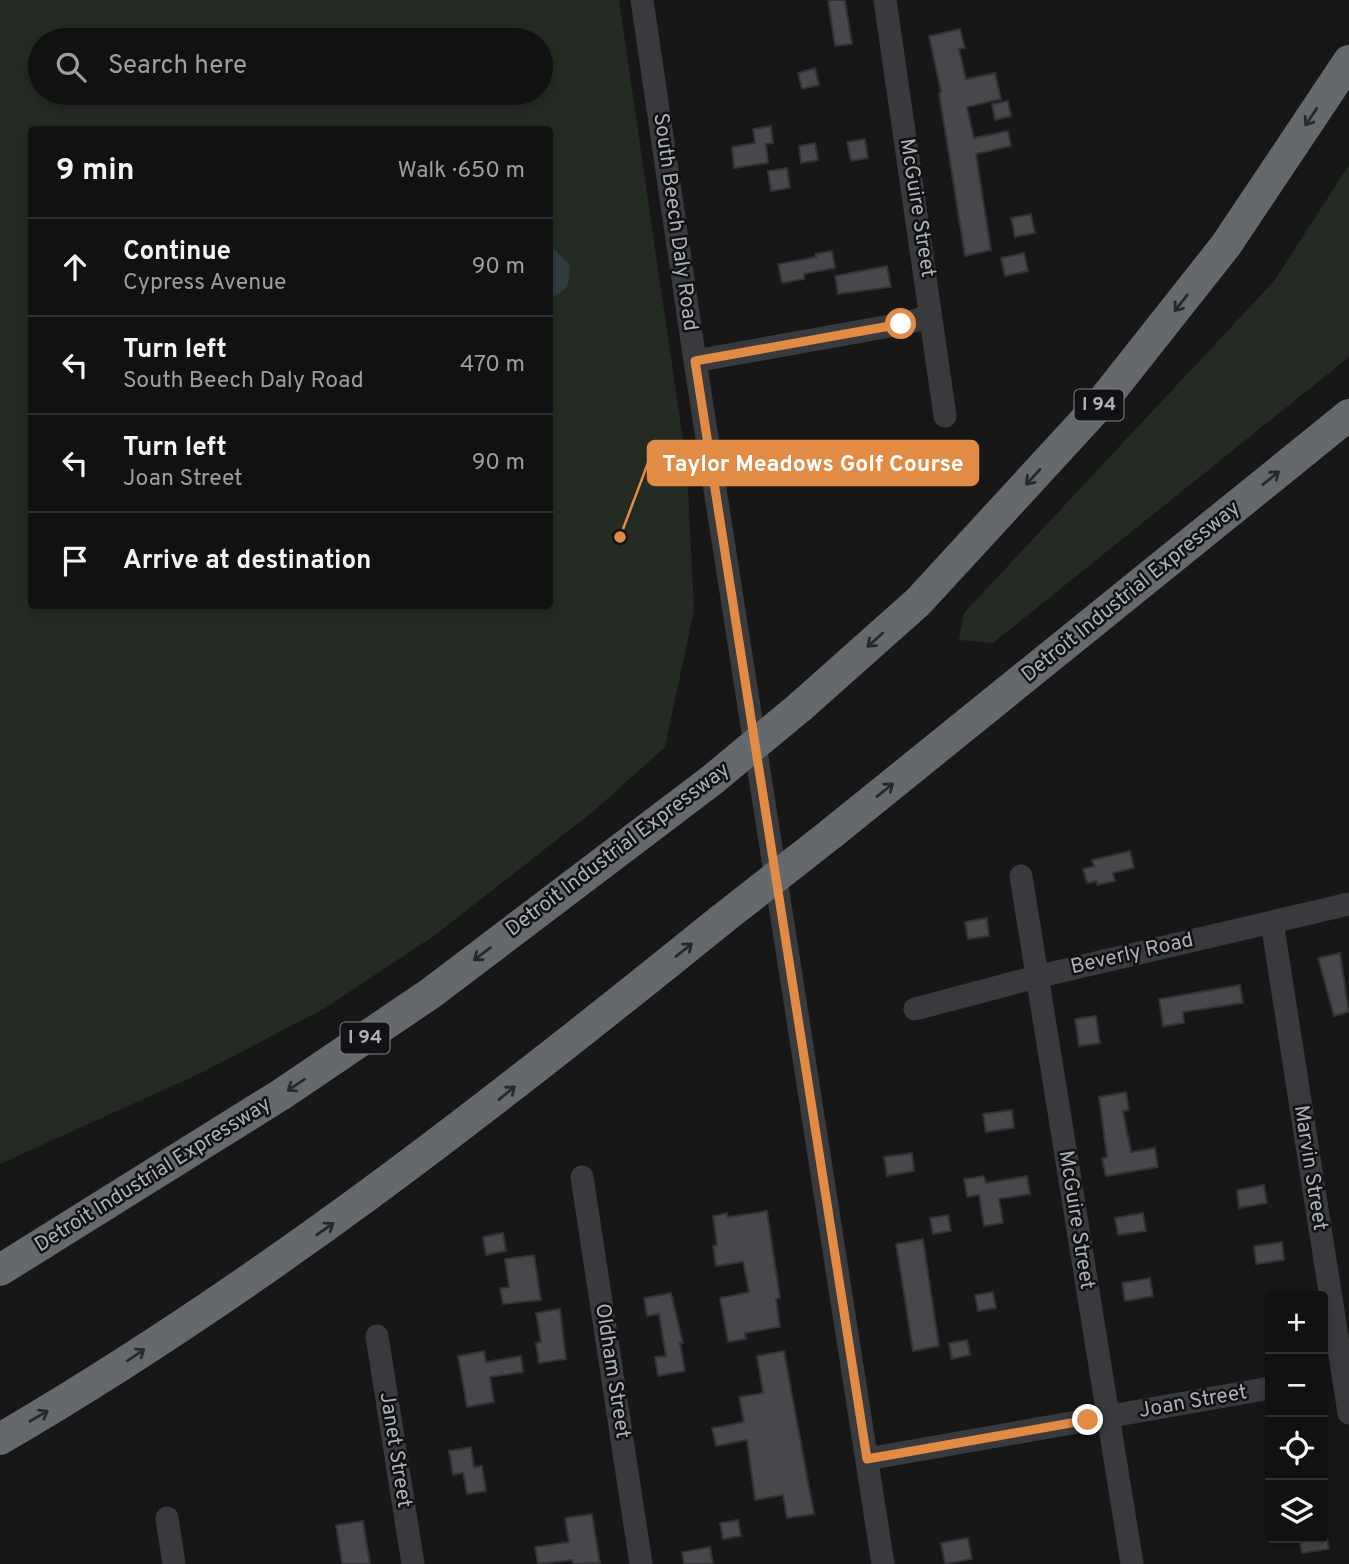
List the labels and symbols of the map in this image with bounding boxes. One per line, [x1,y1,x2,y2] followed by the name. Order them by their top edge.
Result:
[1304,107,1318,127] one-way arrow
[646,111,704,333] street label: South Beech Daly Road
[893,137,941,279] street label: McGuire Street
[1173,294,1188,312] one-way arrow
[885,308,916,339] route start
[1074,390,1124,420] road number: I 94
[648,441,978,485] callout: Taylor Meadows Golf Course
[662,451,964,480] text: Taylor Meadows Golf Course
[1025,468,1042,485] one-way arrow
[1262,470,1280,486] one-way arrow
[1016,495,1246,689] street label: Detroit Industrial Expressway
[866,632,884,648] one-way arrow
[501,757,735,943] street label: Detroit Industrial Expressway
[875,782,893,798] one-way arrow
[1068,927,1196,981] street label: Beverly Road
[675,942,693,958] one-way arrow
[473,947,492,962] one-way arrow
[340,1022,390,1054] road number: I 94
[286,1078,306,1092] one-way arrow
[497,1085,516,1100] one-way arrow
[30,1091,276,1259] street label: Detroit Industrial Expressway
[1287,1103,1333,1233] street label: Marvin Street
[1052,1149,1100,1291] street label: McGuire Street
[315,1221,334,1236] one-way arrow
[588,1302,636,1440] street label: Oldham Street
[125,1348,145,1362] one-way arrow
[1137,1379,1249,1425] street label: Joan Street
[373,1390,417,1510] street label: Janet Street
[1072,1404,1103,1435] route end
[29,1409,49,1423] one-way arrow

